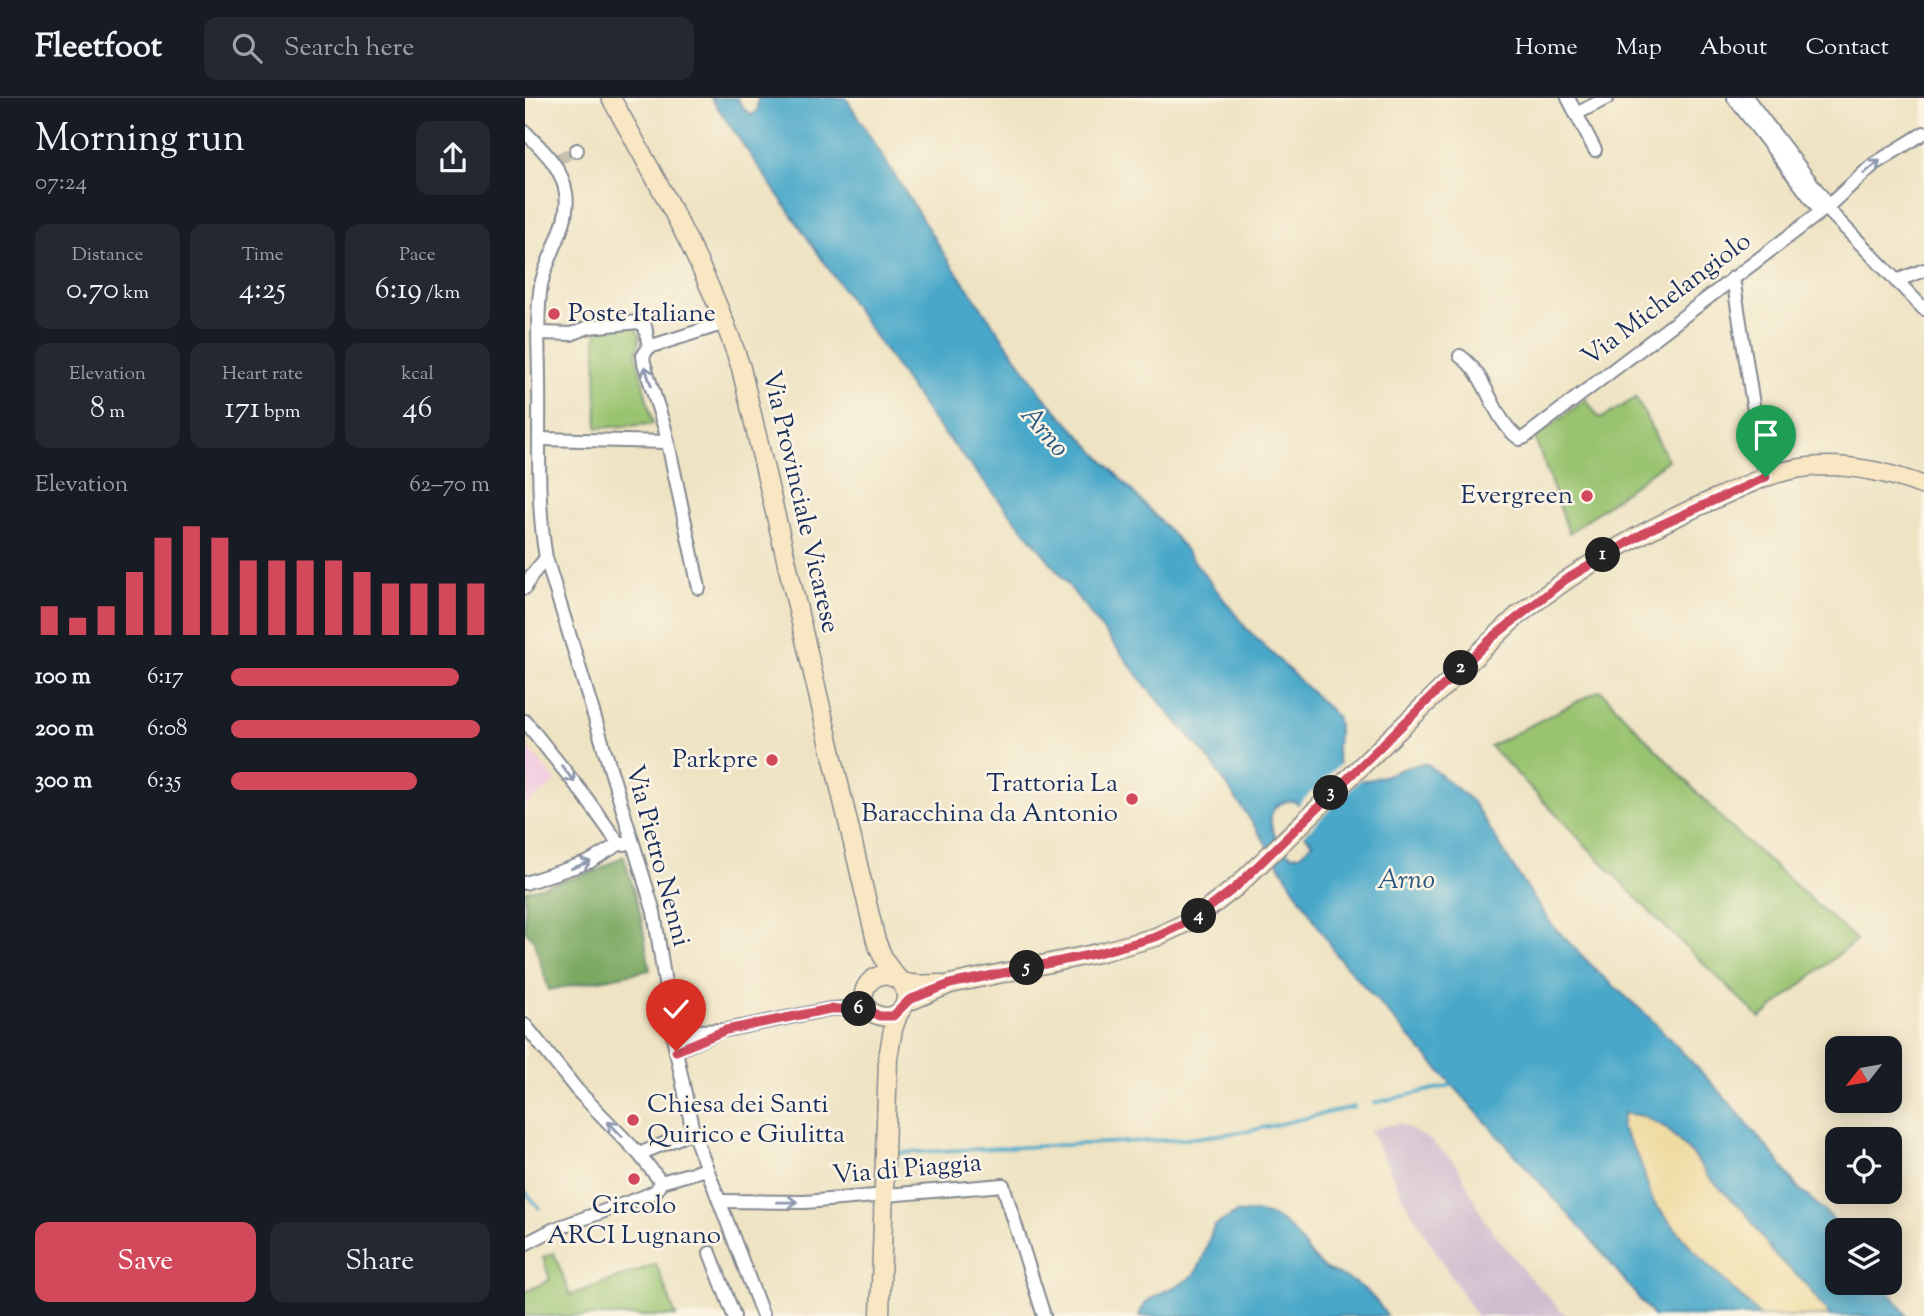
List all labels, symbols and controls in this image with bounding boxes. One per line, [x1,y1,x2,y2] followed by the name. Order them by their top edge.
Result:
[204,17,694,80] search box
[35,24,162,72] text: Fleetfoot
[228,29,266,67] icon: search
[284,30,414,67] text: Search here
[1515,31,1578,65] text: Home
[1616,31,1662,65] text: Map
[1700,31,1767,65] text: About
[1805,31,1889,65] text: Contact
[35,114,245,168] text: Morning run
[416,121,490,195] button: share
[1862,159,1880,174] one-way arrow
[35,167,87,200] text: 07:24
[1575,224,1759,376] street label: Via Michelangiolo
[72,242,143,269] text: Distance
[241,242,284,269] text: Time
[399,242,436,269] text: Pace
[66,269,119,312] text: 0.70
[239,269,286,312] text: 4:25
[375,269,422,312] text: 6:19
[119,280,149,307] text: km
[422,280,460,307] text: /km
[568,296,716,333] place label: Poste Italiane
[546,306,562,322] marker: Poste Italiane
[69,361,146,388] text: Elevation
[222,361,303,388] text: Heart rate
[401,361,434,388] text: kcal
[641,366,653,388] one-way arrow
[752,367,848,637] street label: Via Provinciale Vicarese
[90,388,105,431] text: 8
[225,388,260,431] text: 171
[403,388,432,431] text: 46
[1010,397,1078,467] water label: Arno
[105,399,125,426] text: m
[260,399,300,426] text: bpm
[1736,405,1796,477] pin
[1747,416,1785,454] icon: arrive
[35,469,128,502] text: Elevation
[409,469,490,502] text: 62–70 m
[1461,478,1573,515] place label: Evergreen
[1579,488,1595,504] marker: Evergreen
[1585,538,1621,573] pin: 1
[1599,541,1606,568] text: 1
[1443,650,1479,686] pin: 2
[1456,654,1465,681] text: 2
[35,661,91,694] text: 100 m
[147,661,184,694] text: 6:17
[35,713,94,746] text: 200 m
[147,713,188,746] text: 6:08
[672,742,758,779] place label: Parkpre
[764,752,780,768] marker: Parkpre
[615,761,699,951] street label: Via Pietro Nenni
[560,764,575,783] one-way arrow
[35,765,92,798] text: 300 m
[147,765,181,798] text: 6:35
[861,766,1118,833] place label: Trattoria La Baracchina da Antonio
[1313,776,1349,810] pin: 3
[1327,779,1334,806] text: 3
[1124,791,1140,807] marker: Trattoria La Baracchina da Antonio
[569,858,591,870] one-way arrow
[1377,861,1435,901] water label: Arno
[1181,898,1217,934] pin: 4
[1194,902,1203,929] text: 4
[1009,950,1045,986] pin: 5
[1023,954,1030,981] text: 5
[646,979,706,1051] pin
[657,990,695,1028] icon: check
[841,992,877,1026] pin: 6
[854,995,863,1022] text: 6
[1825,1036,1902,1113] north arrow
[1825,1036,1902,1295] map controls
[647,1087,845,1154] place label: Chiesa dei Santi Quirico e Giulitta
[625,1112,641,1128] marker: Chiesa dei Santi Quirico e Giulitta
[607,1121,624,1138] one-way arrow
[1825,1127,1902,1204] button: locate
[831,1145,983,1195] street label: Via di Piaggia
[626,1171,642,1187] marker: Circolo ARCI Lugnano
[547,1188,721,1255] place label: Circolo ARCI Lugnano
[775,1196,798,1209] one-way arrow
[1825,1218,1902,1295] button: layers
[35,1222,256,1302] button: Save
[270,1222,490,1302] button: Share

